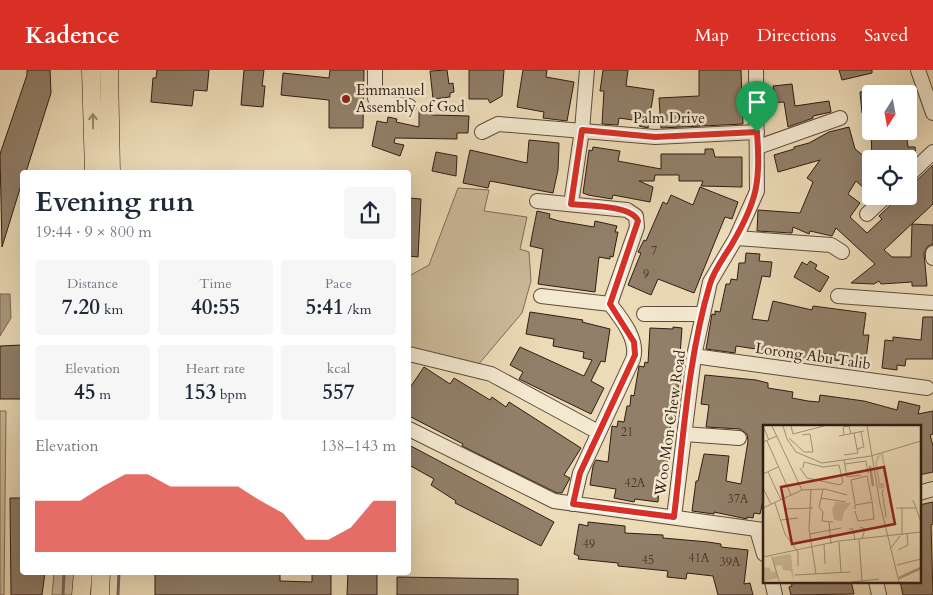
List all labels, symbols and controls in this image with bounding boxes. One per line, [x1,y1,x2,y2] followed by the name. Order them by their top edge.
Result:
[25,19,120,52] text: Kadence
[695,23,729,48] text: Map
[757,23,836,48] text: Directions
[864,23,908,48] text: Saved
[356,80,465,117] place label: Emmanuel Assembly of God
[736,81,778,132] pin
[862,85,918,140] north arrow
[862,85,917,205] map controls
[743,88,771,116] icon: arrive
[340,93,352,105] marker: Emmanuel Assembly of God
[633,108,705,128] street label: Palm Drive
[88,113,97,129] one-way arrow
[862,150,917,205] button: locate
[35,183,194,221] text: Evening run
[344,187,396,239] button: share
[35,221,152,243] text: 19:44 · 9 × 800 m
[651,243,657,259] house number: 7
[643,266,649,282] house number: 9
[67,274,118,293] text: Distance
[199,274,232,293] text: Time
[325,274,352,293] text: Pace
[62,293,100,322] text: 7.20
[191,293,240,322] text: 40:55
[305,293,344,322] text: 5:41
[100,300,123,319] text: km
[344,300,372,319] text: /km
[754,338,872,374] street label: Lorong Abu Talib
[650,349,690,498] street label: Woo Mon Chew Road
[65,359,120,378] text: Elevation
[186,359,245,378] text: Heart rate
[327,359,350,378] text: kcal
[74,378,95,407] text: 45
[184,378,216,407] text: 153
[322,378,355,407] text: 557
[95,385,111,404] text: m
[216,385,247,404] text: bpm
[621,424,633,440] house number: 21
[763,425,920,582] inset map
[35,435,99,457] text: Elevation
[320,435,396,457] text: 138–143 m
[625,475,646,491] house number: 42A
[728,491,749,507] house number: 37A
[583,536,595,552] house number: 49
[689,550,710,566] house number: 41A
[642,552,654,568] house number: 45
[720,554,741,570] house number: 39A

